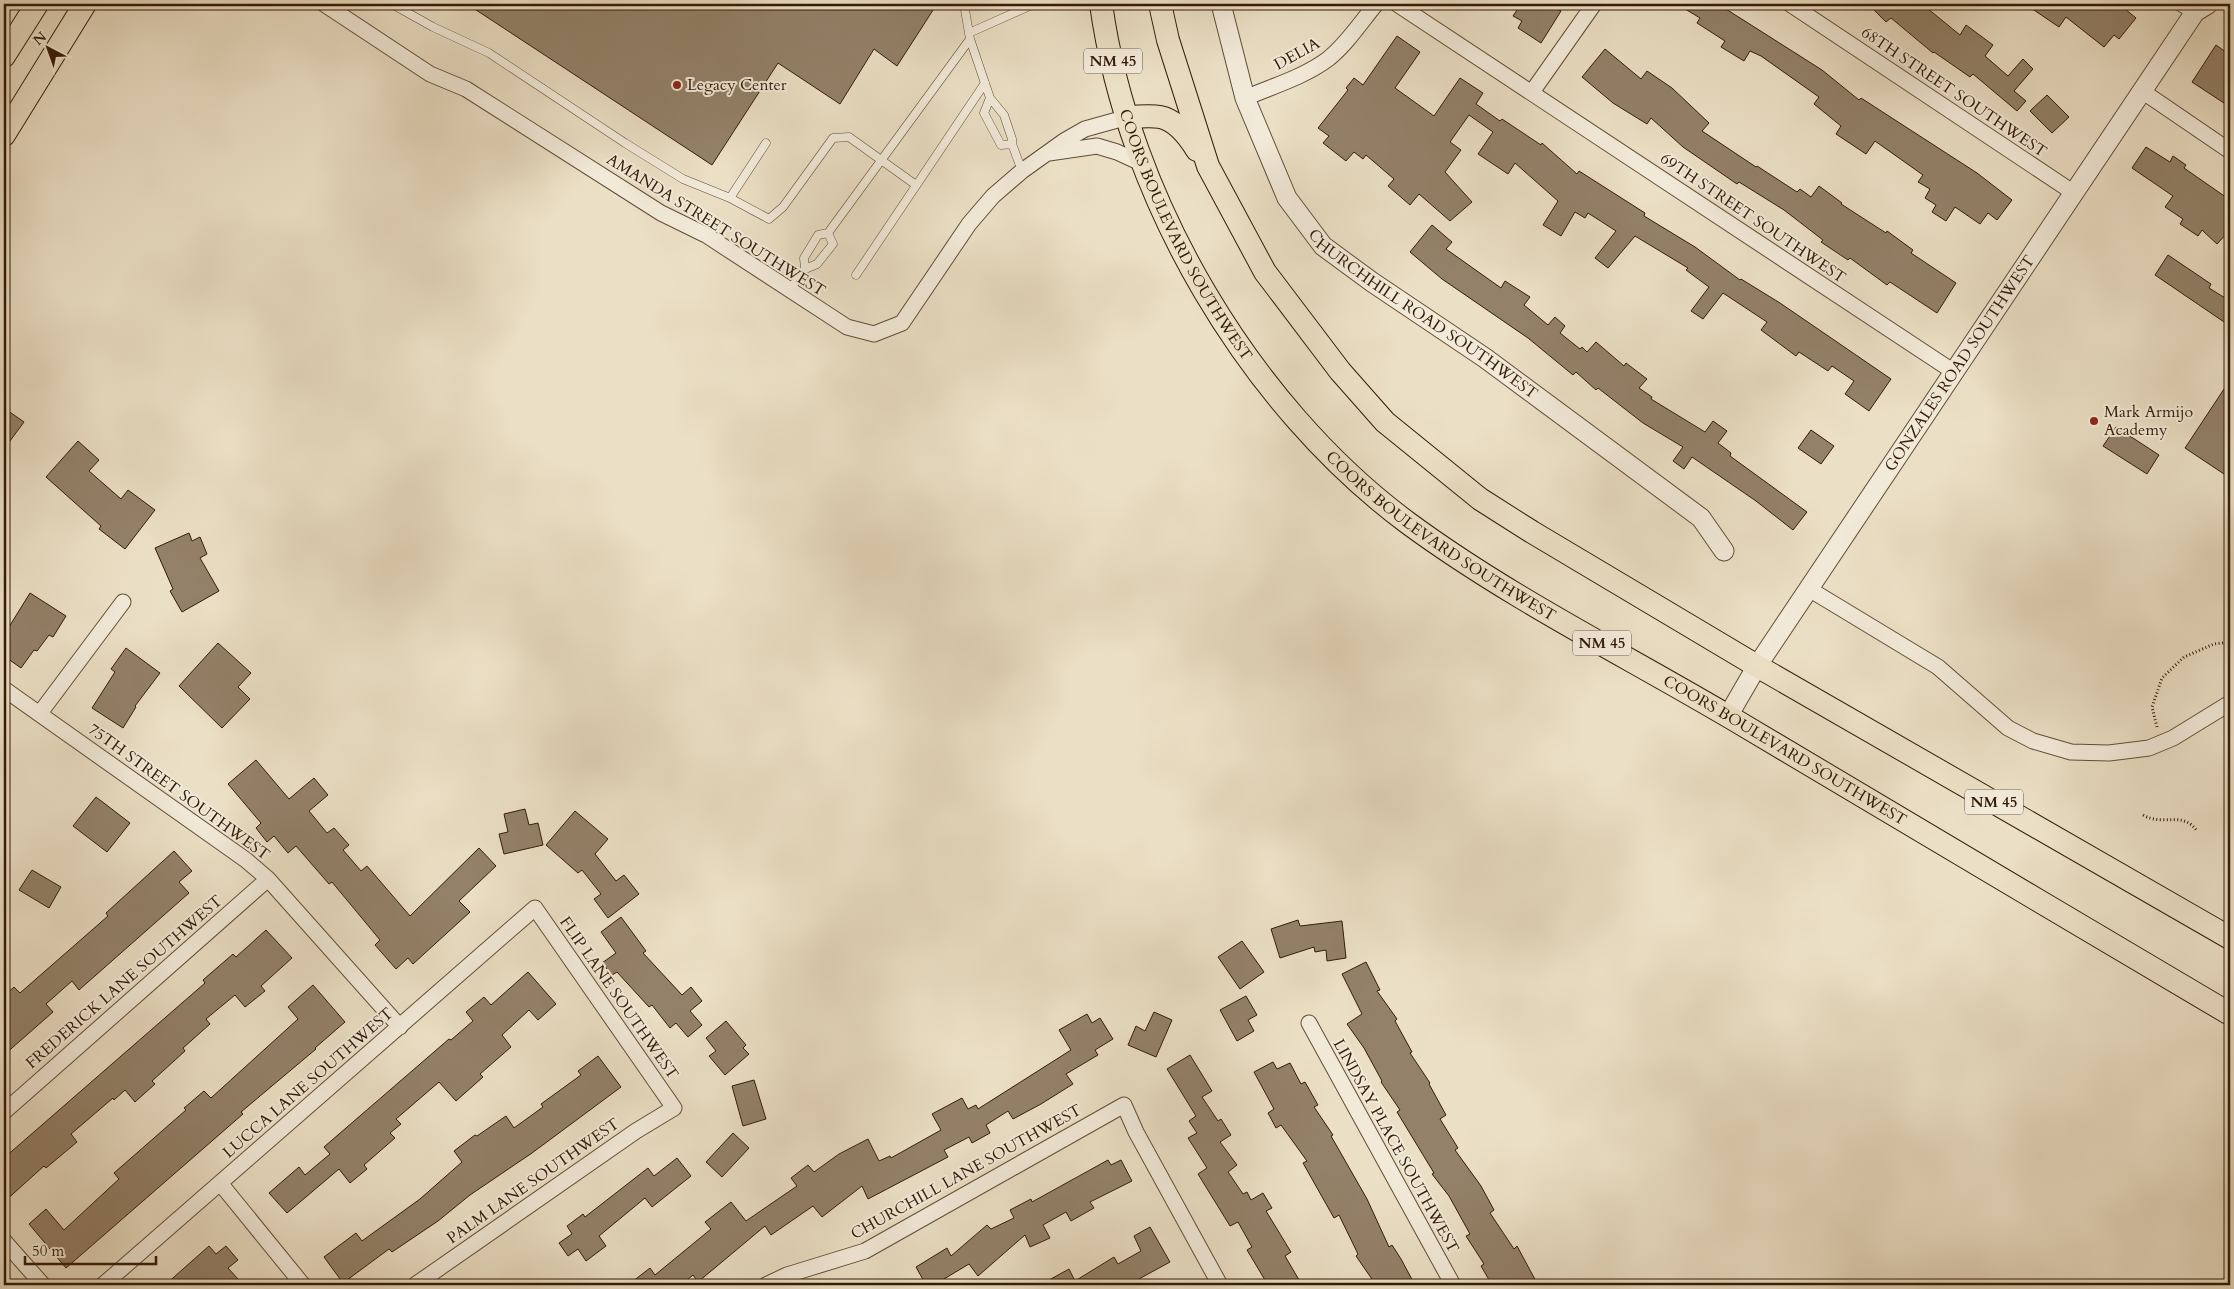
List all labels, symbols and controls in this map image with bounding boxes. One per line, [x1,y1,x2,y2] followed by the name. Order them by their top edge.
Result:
[1857,21,2051,163] street label: 68TH STREET SOUTHWEST
[22,22,72,72] north arrow
[29,27,51,50] text: N
[1270,32,1324,76] street label: DELIA
[1084,48,1142,74] road number: NM 45
[687,74,787,96] place label: Legacy Center
[671,79,683,91] marker: Legacy Center
[1114,106,1257,365] street label: COORS BOULEVARD SOUTHWEST
[1656,147,1850,289] street label: 69TH STREET SOUTHWEST
[602,148,830,302] street label: AMANDA STREET SOUTHWEST
[1303,224,1542,404] street label: CHURCHHILL ROAD SOUTHWEST
[1879,251,2040,476] street label: GONZALES ROAD SOUTHWEST
[2104,401,2193,441] place label: Mark Armijo Academy
[2088,415,2100,427] marker: Mark Armijo Academy
[1321,446,1560,627] street label: COORS BOULEVARD SOUTHWEST
[1573,630,1631,656] road number: NM 45
[1659,670,1911,831] street label: COORS BOULEVARD SOUTHWEST
[84,719,275,866] street label: 75TH STREET SOUTHWEST
[1965,790,2023,814] road number: NM 45
[21,890,227,1074] street label: FREDERICK LANE SOUTHWEST
[554,912,684,1084] street label: FLIP LANE SOUTHWEST
[218,1003,398,1163] street label: LUCCA LANE SOUTHWEST
[1328,1035,1464,1257] street label: LINDSAY PLACE SOUTHWEST
[847,1099,1086,1245] street label: CHURCHILL LANE SOUTHWEST
[442,1113,624,1249] street label: PALM LANE SOUTHWEST
[25,1234,156,1266] scale bar
[32,1241,64,1261] text: 50 m

